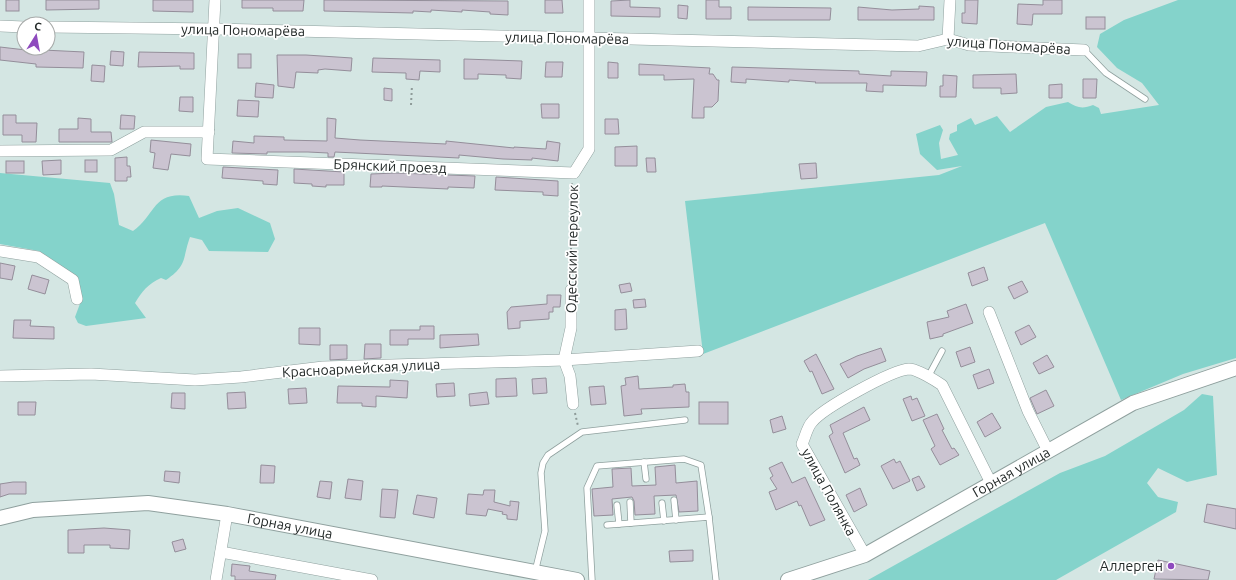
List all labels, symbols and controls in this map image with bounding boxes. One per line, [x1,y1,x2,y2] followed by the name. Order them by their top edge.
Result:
[16,16,56,56] north arrow
[33,20,43,33] text: С
[181,21,305,39] street label: улица Пономарёва
[505,29,629,47] street label: улица Пономарёва
[947,33,1071,57] street label: улица Пономарёва
[333,156,447,176] street label: Брянский проезд
[563,185,581,313] street label: Одесский переулок
[282,356,440,380] street label: Красноармейская улица
[970,444,1053,500] street label: Горная улица
[798,445,860,539] street label: улица Полянка
[246,510,334,542] street label: Горная улица
[1100,558,1163,574] place label: Аллерген
[1166,561,1176,571] marker: Аллерген

